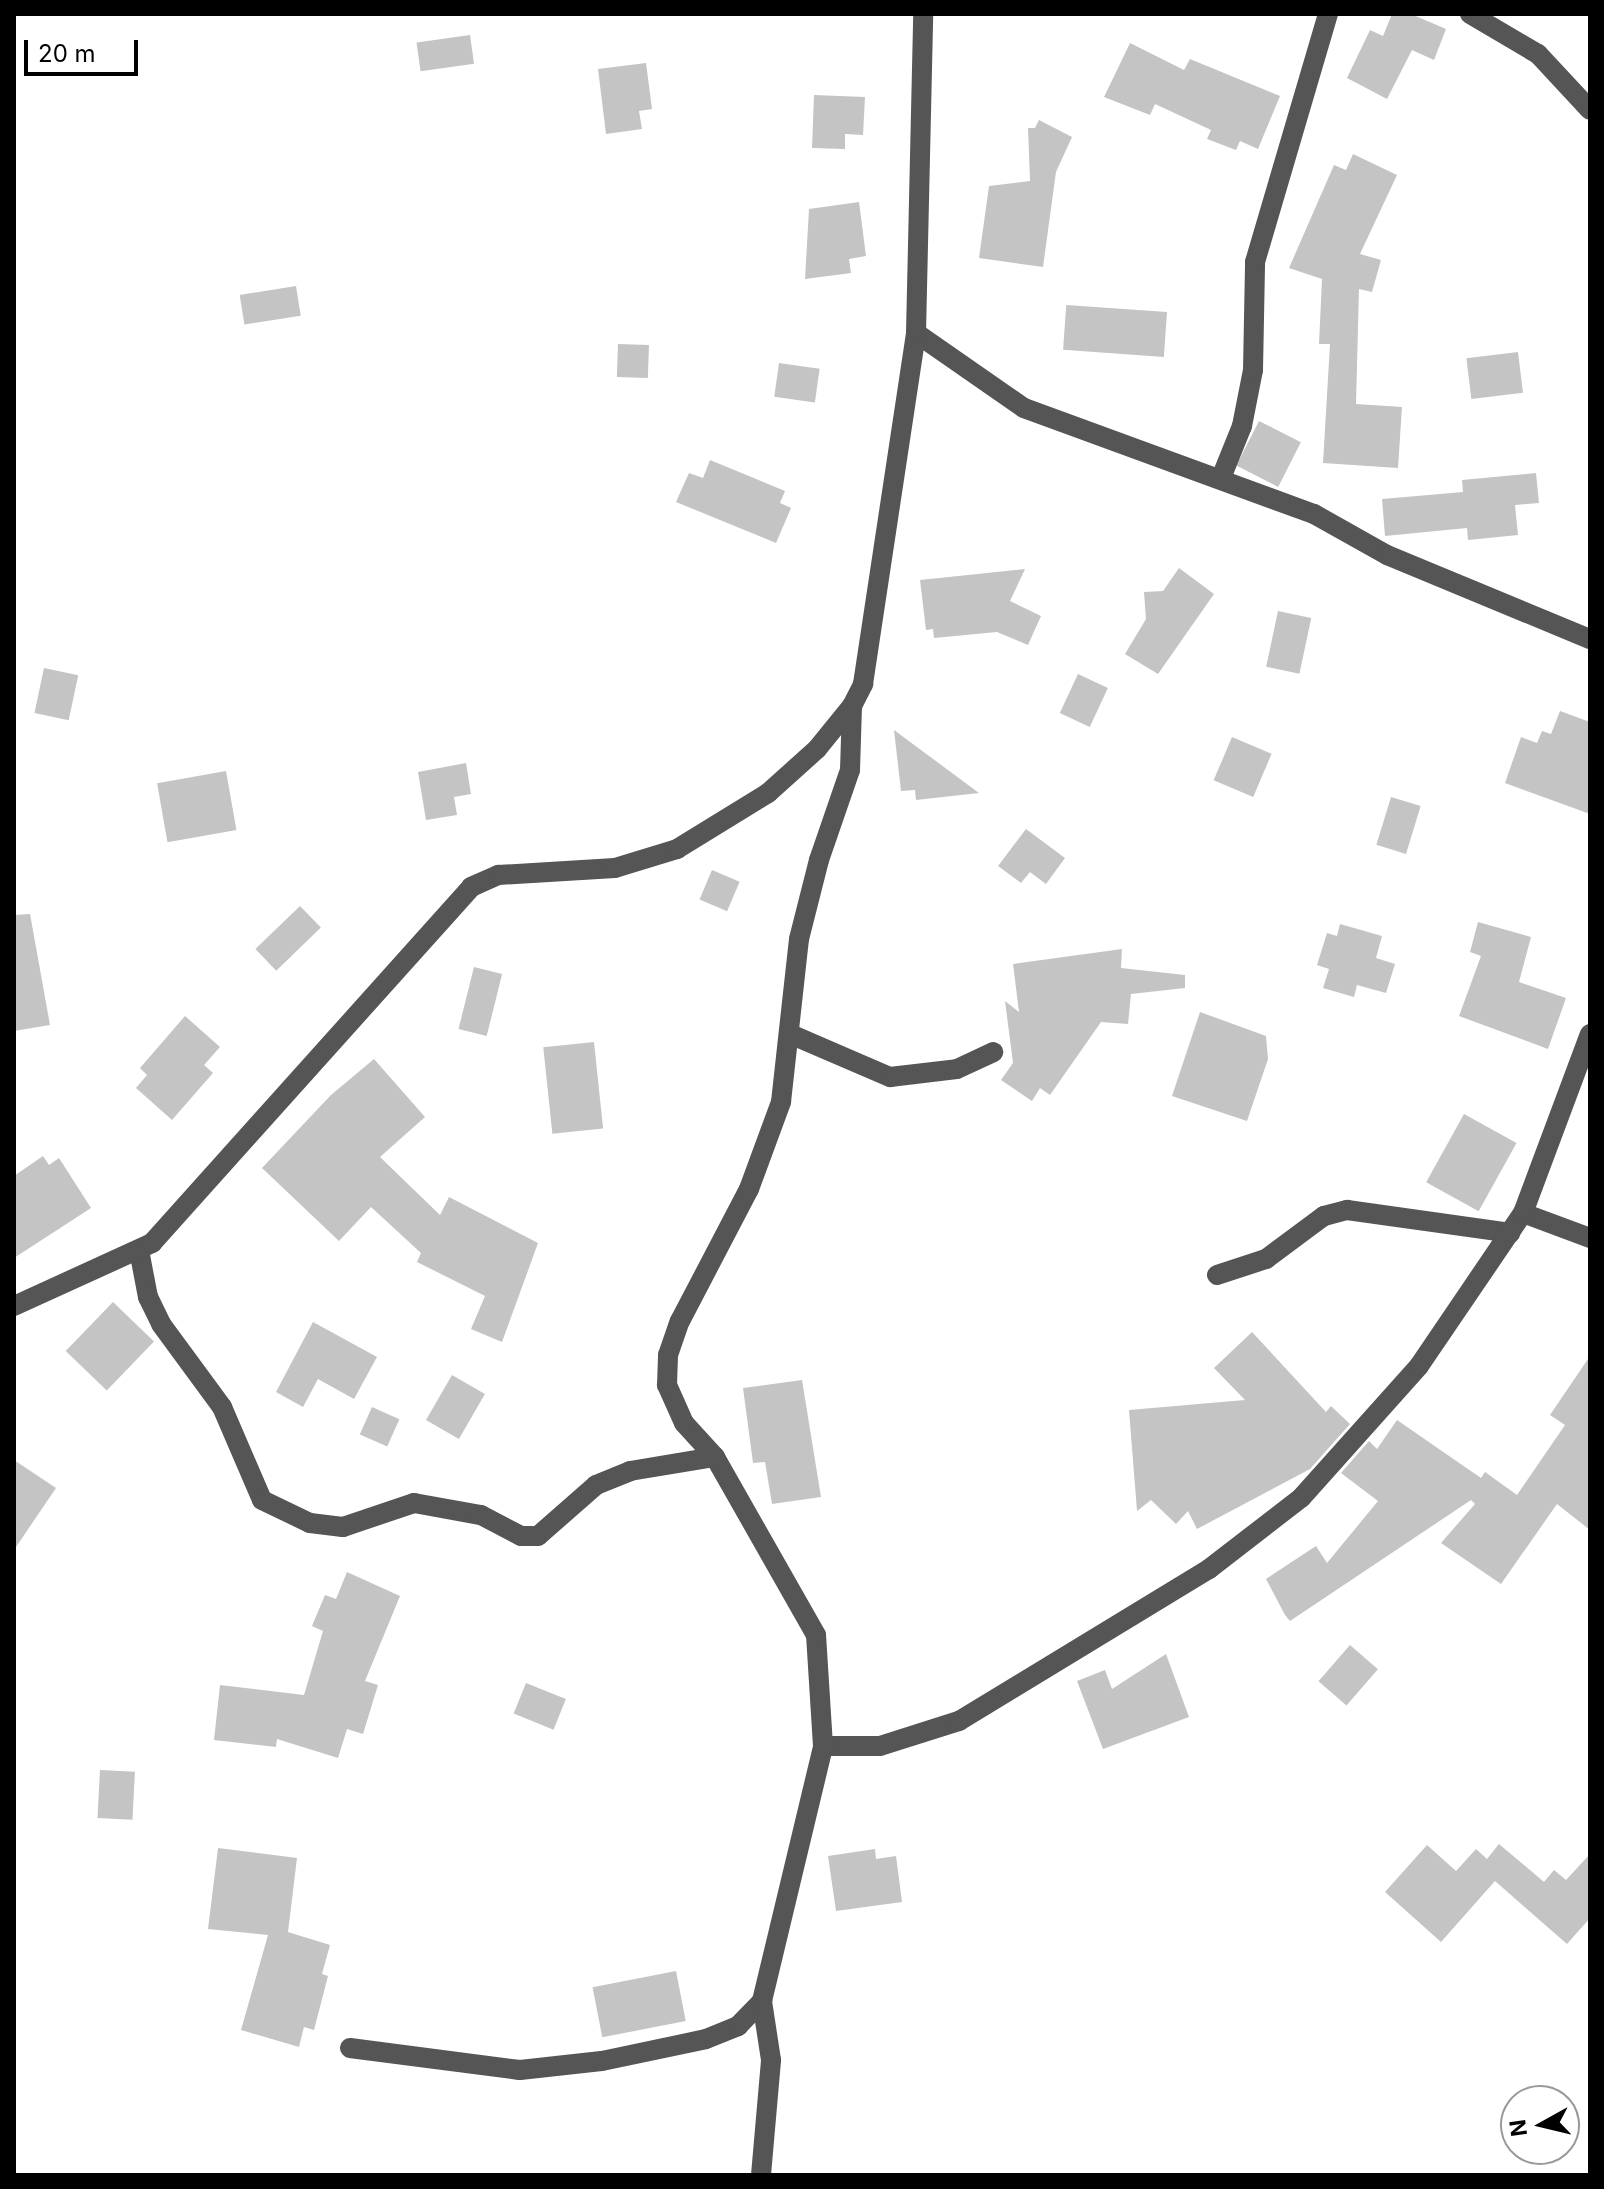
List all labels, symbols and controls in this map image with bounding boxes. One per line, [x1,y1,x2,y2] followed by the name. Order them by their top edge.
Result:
[28,24,142,74] scale bar
[38,39,96,68] text: 20 m
[1500,2085,1580,2165] north arrow
[1504,2118,1532,2138] text: N

